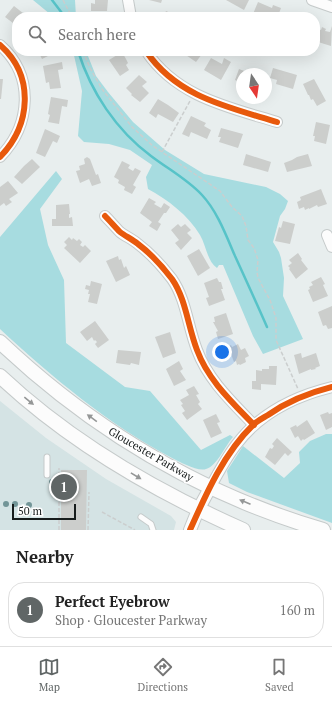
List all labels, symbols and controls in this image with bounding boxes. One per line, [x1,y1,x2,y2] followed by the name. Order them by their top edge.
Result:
[12,12,320,56] search box
[26,23,48,45] icon: search
[58,24,136,44] text: Search here
[236,68,272,104] north arrow
[212,342,232,362] your location
[24,397,35,406] one-way arrow
[87,414,98,422] one-way arrow
[106,424,197,484] street label: Gloucester Parkway
[51,472,77,502] pin: 1
[130,472,142,479] one-way arrow
[239,499,251,506] one-way arrow
[12,502,76,521] scale bar
[18,504,42,518] text: 50 m
[16,545,74,568] text: Nearby
[55,591,170,611] text: Perfect Eyebrow
[26,601,34,619] text: 1
[280,601,315,619] text: 160 m
[55,611,207,629] text: Shop · Gloucester Parkway
[38,656,60,694] tab: Map
[137,656,188,694] tab: Directions
[265,656,294,694] tab: Saved

